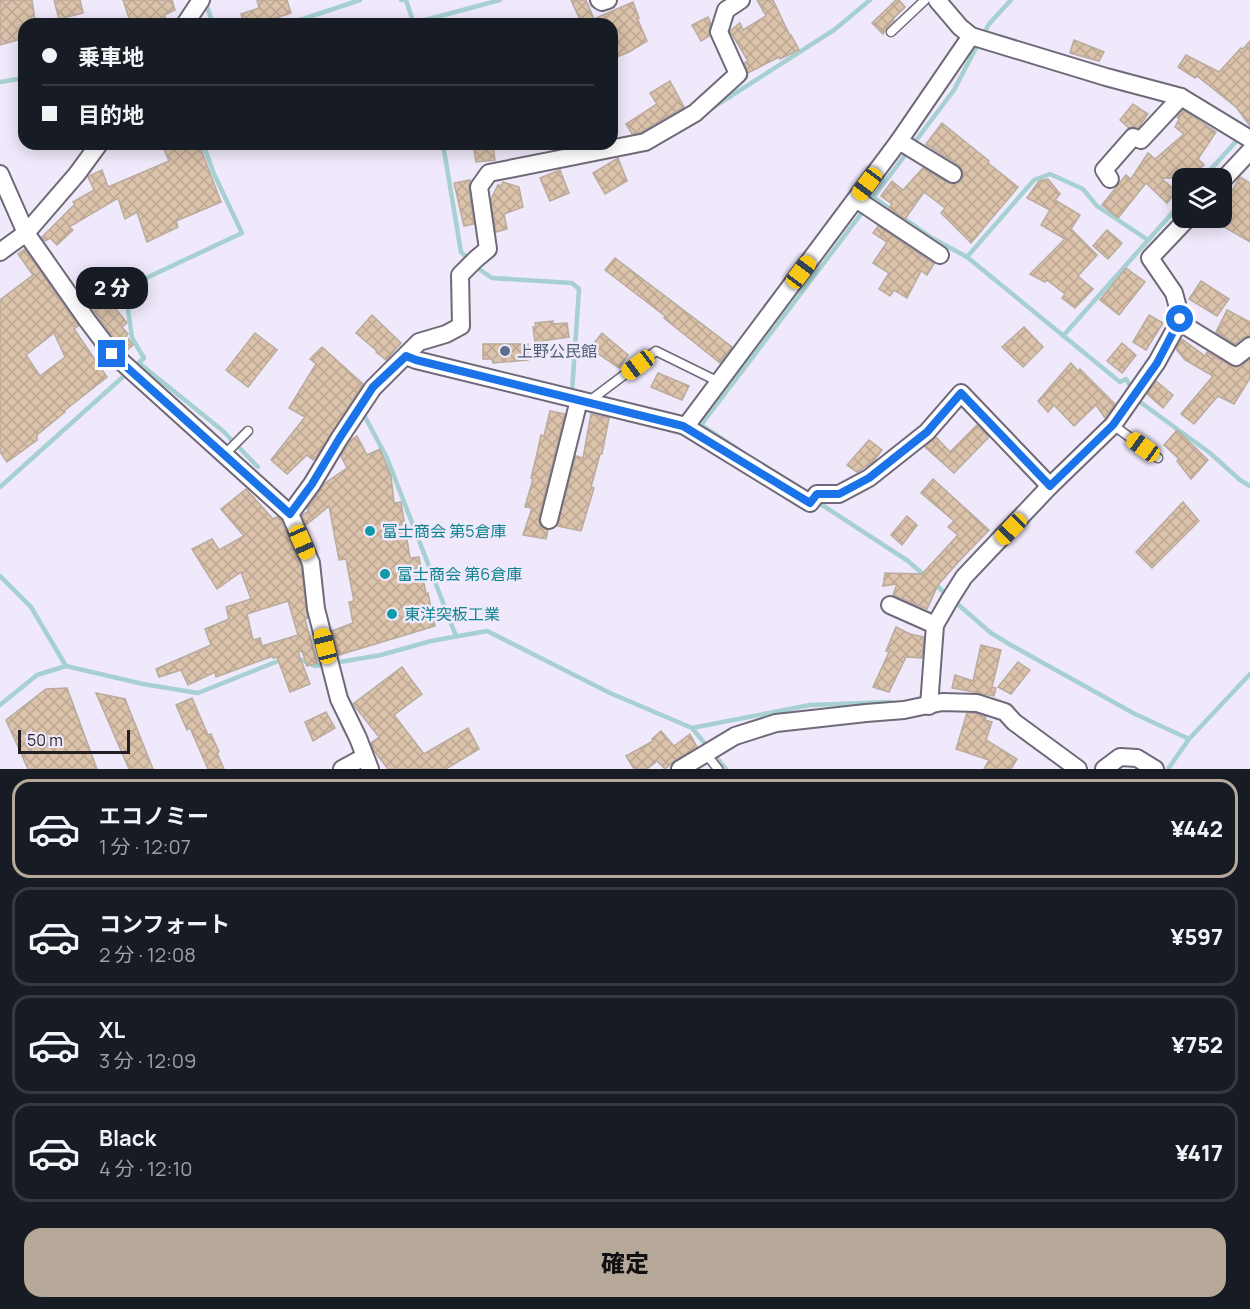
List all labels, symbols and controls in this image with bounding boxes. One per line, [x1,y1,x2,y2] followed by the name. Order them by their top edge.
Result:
[78,42,144,72] text: 乗車地
[78,100,144,130] text: 目的地
[849,164,885,204] car
[1172,168,1232,228] map controls
[1172,168,1232,228] button: layers
[783,252,819,292] car
[76,267,148,309] callout: 2 分
[94,274,130,301] text: 2 分
[1166,305,1193,332] route start
[98,340,125,367] route end
[517,340,597,362] place label: 上野公民館
[498,344,512,358] marker: 上野公民館
[618,347,658,383] car
[1123,429,1163,465] car
[992,510,1030,548] car
[382,520,506,542] place label: 富士商会 第5倉庫
[286,522,318,562] car
[363,524,377,538] marker: 富士商会 第5倉庫
[397,563,522,585] place label: 富士商会 第6倉庫
[378,567,392,581] marker: 富士商会 第6倉庫
[404,603,500,625] place label: 東洋突板工業
[385,607,399,621] marker: 東洋突板工業
[312,626,338,666] car
[18,727,130,754] scale bar
[27,729,63,751] text: 50 m
[99,801,209,831] text: エコノミー
[27,802,81,856] icon: car
[1171,814,1223,844] text: ¥442
[99,833,191,860] text: 1 分 · 12:07
[99,909,230,939] text: コンフォート
[27,910,81,964] icon: car
[1171,922,1223,952] text: ¥597
[99,941,196,968] text: 2 分 · 12:08
[99,1015,125,1045] text: XL
[27,1018,81,1072] icon: car
[1171,1030,1223,1060] text: ¥752
[99,1047,196,1074] text: 3 分 · 12:09
[99,1123,156,1153] text: Black
[27,1126,81,1180] icon: car
[1175,1138,1223,1168] text: ¥417
[99,1155,193,1182] text: 4 分 · 12:10
[24,1228,1226,1297] button: 確定

